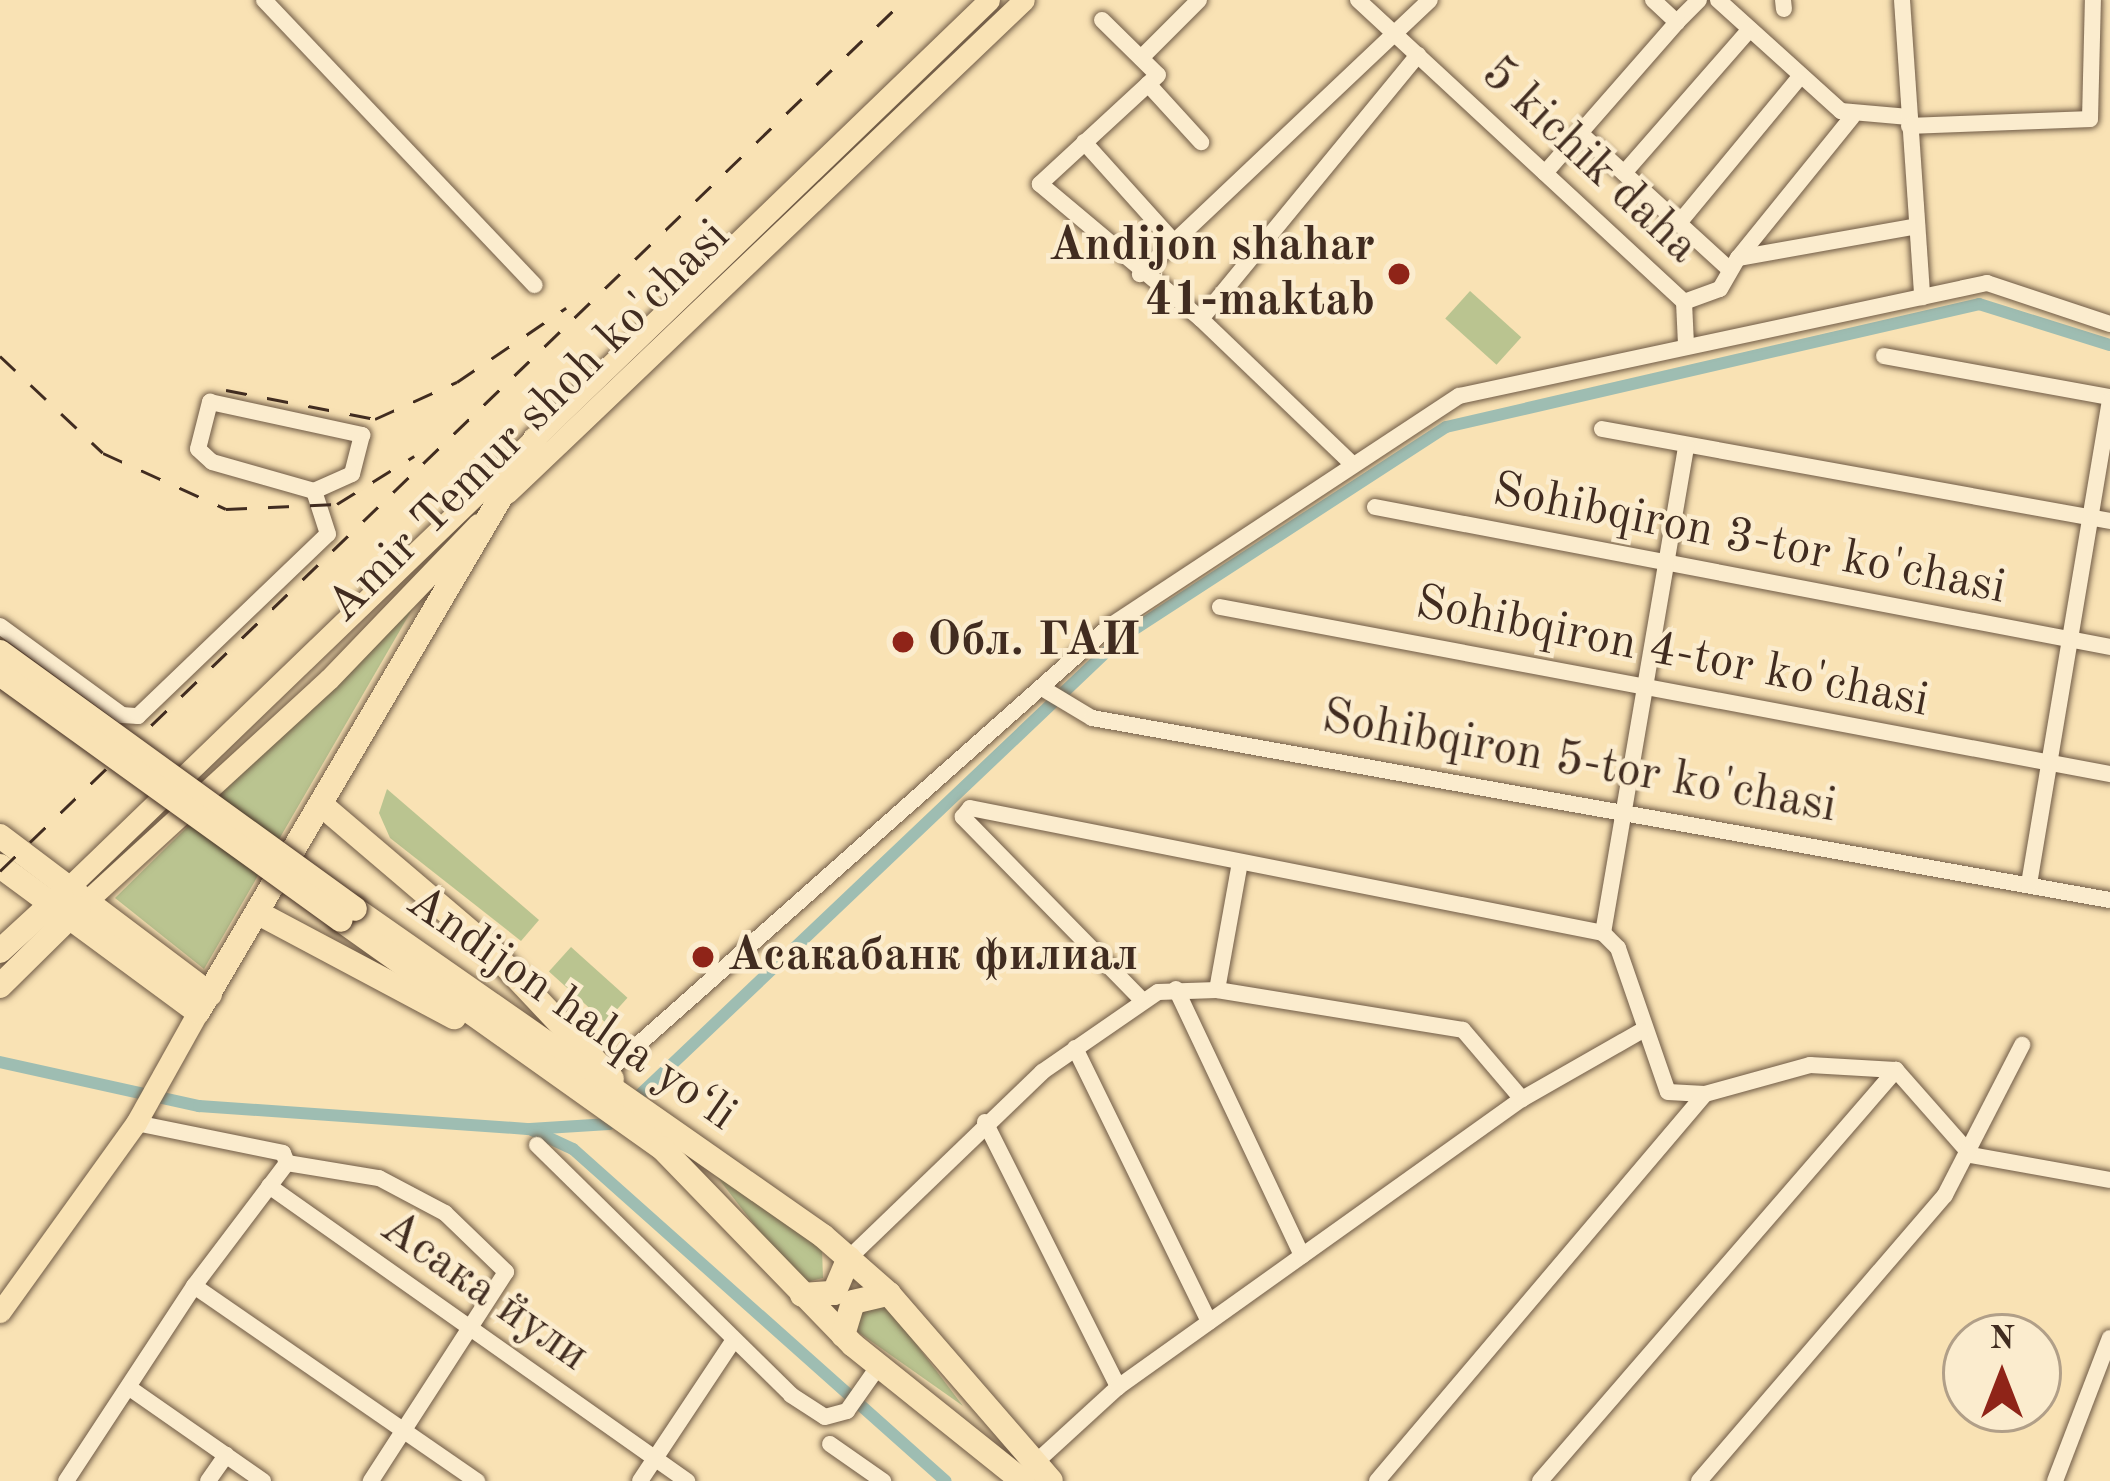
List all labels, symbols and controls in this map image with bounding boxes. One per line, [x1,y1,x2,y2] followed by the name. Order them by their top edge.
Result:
[1468,46,1710,276] street label: 5 kichik daha
[316,209,742,635] street label: Amir Temur shoh ko'chasi
[1048,217,1375,330] place label: Andijon shahar 41-maktab
[1386,261,1412,287] marker: Andijon shahar 41-maktab
[1488,462,2010,618] street label: Sohibqiron 3-tor ko'chasi
[1411,575,1933,731] street label: Sohibqiron 4-tor ko'chasi
[927,613,1141,671] place label: Обл. ГАИ
[890,629,916,655] marker: Обл. ГАИ
[1317,689,1841,837] street label: Sohibqiron 5-tor ko'chasi
[395,874,747,1144] street label: Andijon halqa yo‘li
[727,928,1138,986] place label: Асакабанк филиал
[690,944,716,970] marker: Асакабанк филиал
[369,1199,599,1385] street label: Асака йули
[1942,1313,2062,1433] north arrow
[1989,1323,2015,1356] text: N

